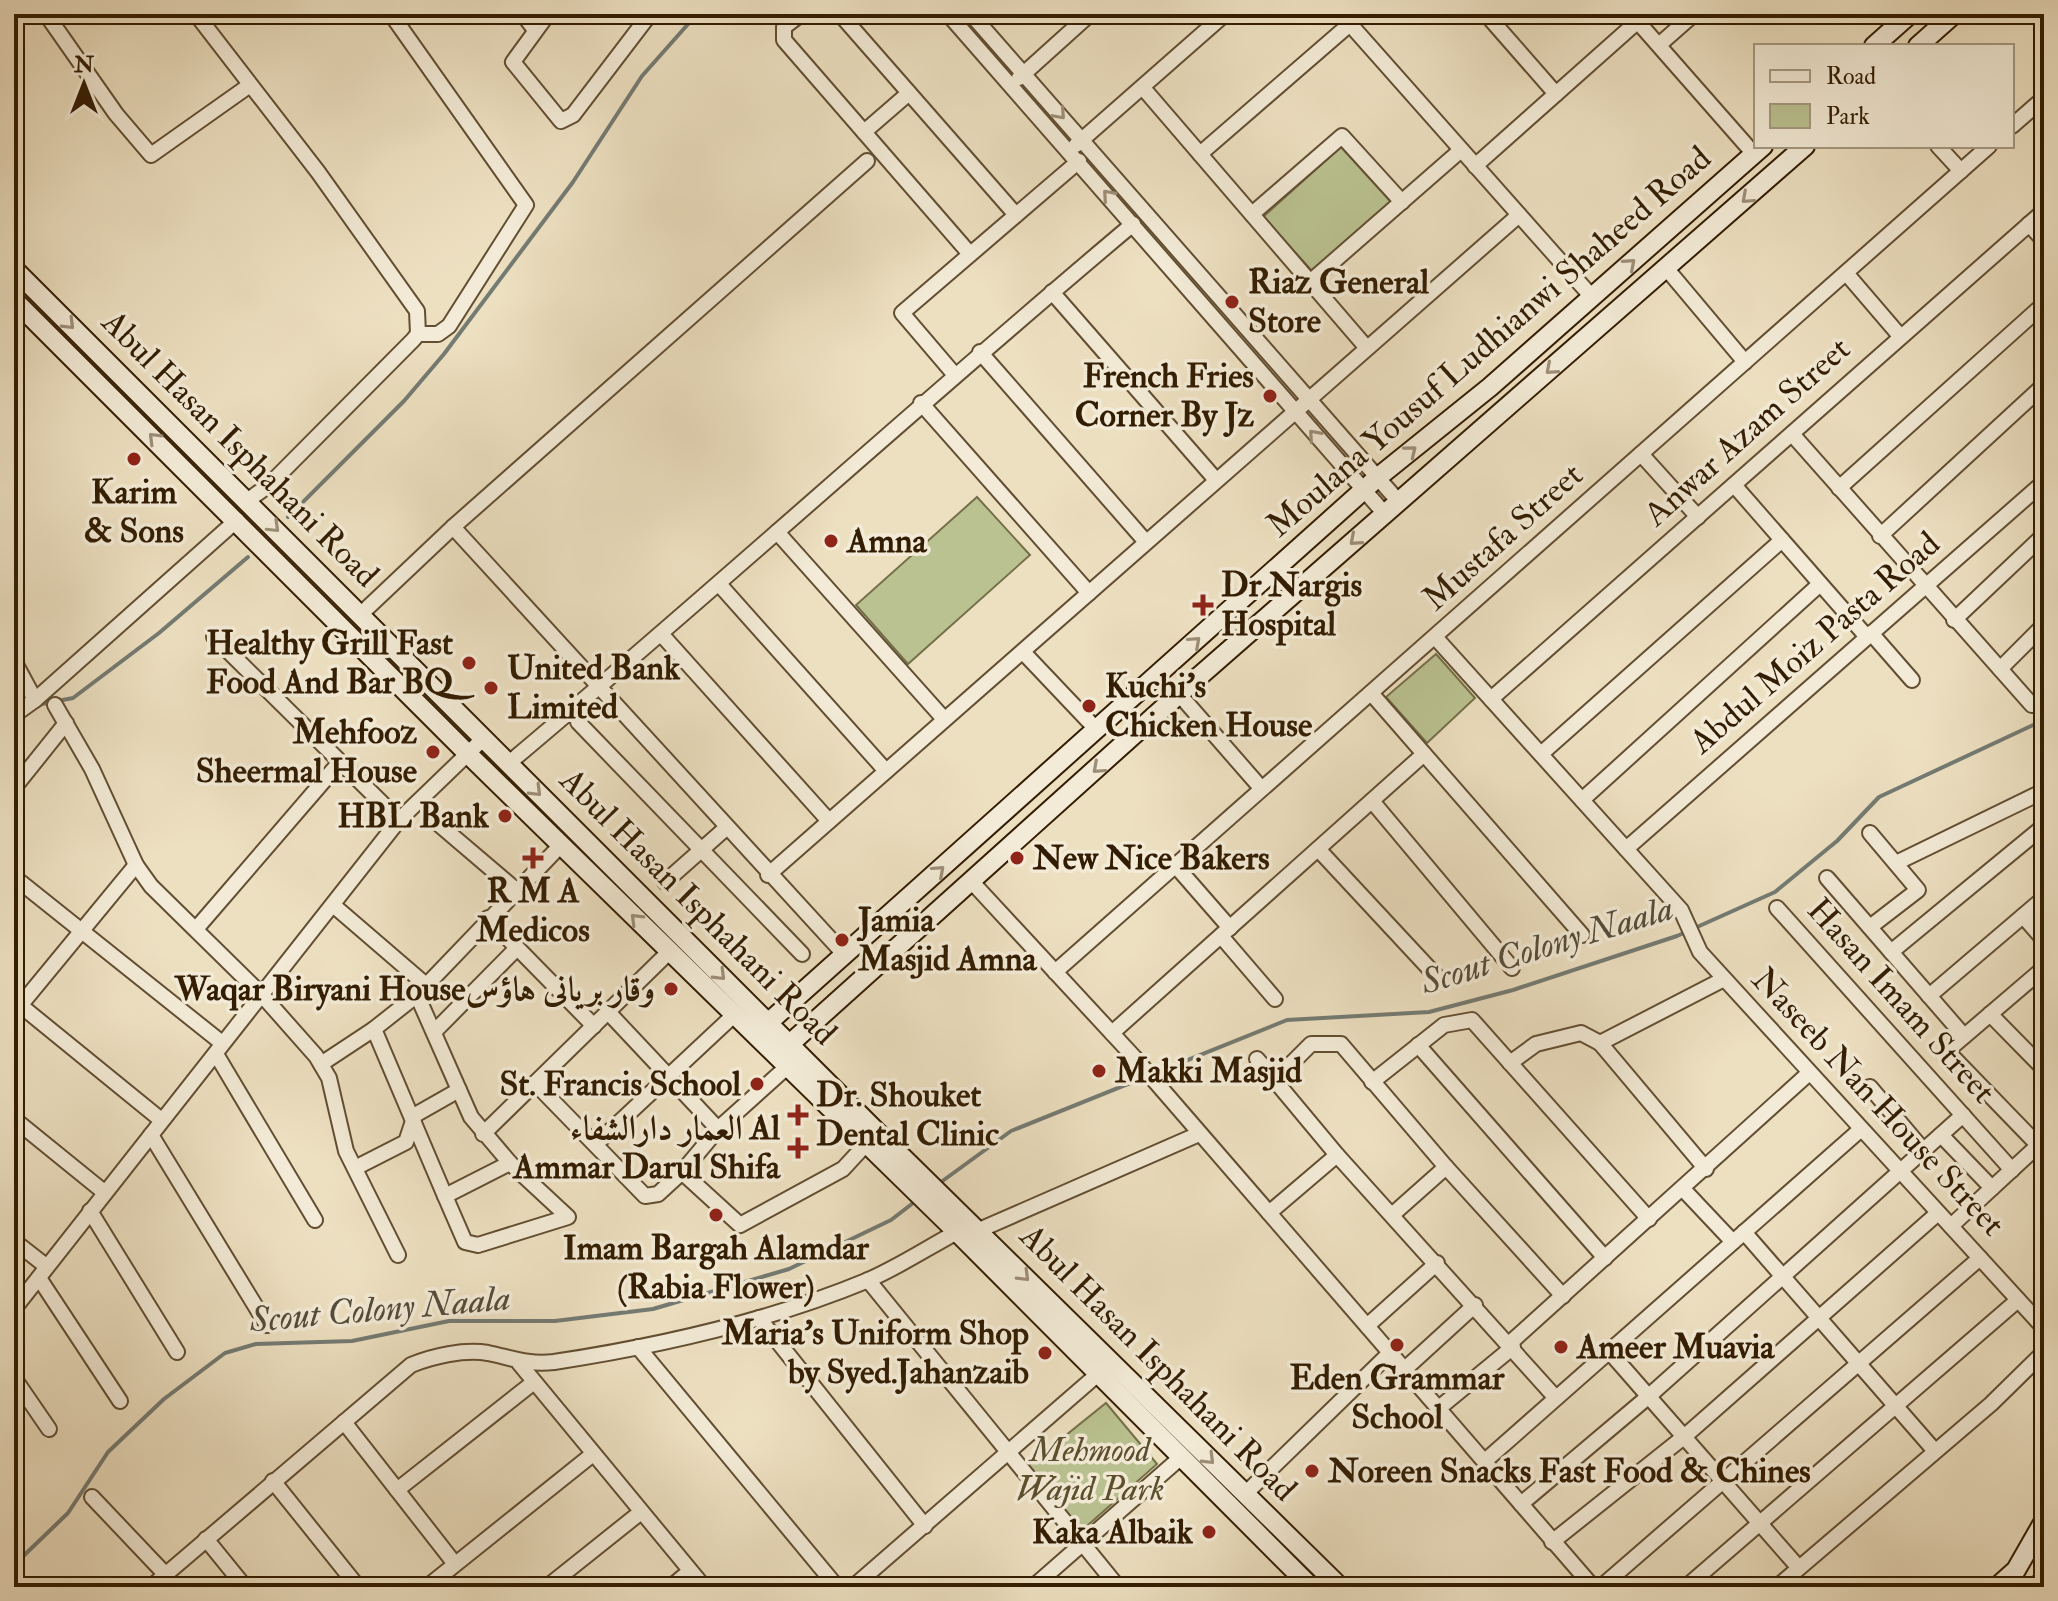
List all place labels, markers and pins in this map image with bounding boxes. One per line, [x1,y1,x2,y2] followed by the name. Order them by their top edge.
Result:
[1248,261,1429,343] place label: Riaz General Store
[1223,293,1241,311] marker: Riaz General Store
[1075,355,1255,437] place label: French Fries Corner By Jz
[1261,387,1279,405] marker: French Fries Corner By Jz
[125,450,143,468] marker: Karim & Sons
[84,471,184,553] place label: Karim & Sons
[845,520,928,563] place label: Amna
[822,532,840,550] marker: Amna
[1221,564,1362,646] place label: Dr Nargis Hospital
[1192,594,1214,616] marker: Dr Nargis Hospital
[206,622,475,704] place label: Healthy Grill Fast Food And Bar BQ
[507,647,681,729] place label: United Bank Limited
[460,654,478,672] marker: Healthy Grill Fast Food And Bar BQ
[1105,665,1313,747] place label: Kuchi’s Chicken House
[482,679,500,697] marker: United Bank Limited
[1080,697,1098,715] marker: Kuchi’s Chicken House
[196,711,418,793] place label: Mehfooz Sheermal House
[424,743,442,761] marker: Mehfooz Sheermal House
[337,795,490,838] place label: HBL Bank
[496,807,514,825] marker: HBL Bank
[1032,837,1270,880] place label: New Nice Bakers
[524,849,542,867] marker: R M A Medicos
[1008,849,1026,867] marker: New Nice Bakers
[475,870,590,952] place label: R M A Medicos
[856,899,1037,981] place label: Jamia Masjid Amna
[833,931,851,949] marker: Jamia Masjid Amna
[174,968,655,1011] place label: Waqar Biryani Houseوقار بریانی ہاؤس
[662,980,680,998] marker: Waqar Biryani Houseوقار بریانی ہاؤس
[1114,1050,1302,1093] place label: Makki Masjid
[1090,1062,1108,1080] marker: Makki Masjid
[499,1063,741,1106] place label: St. Francis School
[816,1074,999,1156] place label: Dr. Shouket Dental Clinic
[748,1075,766,1093] marker: St. Francis School
[787,1104,809,1126] marker: Dr. Shouket Dental Clinic
[511,1107,781,1189] place label: العمار دارالشفاء Al Ammar Darul Shifa
[787,1137,809,1159] marker: العمار دارالشفاء Al Ammar Darul Shifa
[707,1206,725,1224] marker: Imam Bargah Alamdar (Rabia Flower)
[563,1227,870,1309] place label: Imam Bargah Alamdar (Rabia Flower)
[721,1312,1029,1394] place label: Maria's Uniform Shop by Syed.Jahanzaib
[1575,1326,1775,1369] place label: Ameer Muavia
[1388,1336,1406,1354] marker: Eden Grammar School
[1552,1338,1570,1356] marker: Ameer Muavia
[1036,1344,1054,1362] marker: Maria's Uniform Shop by Syed.Jahanzaib
[1290,1357,1506,1439] place label: Eden Grammar School
[1327,1450,1811,1493] place label: Noreen Snacks Fast Food & Chines
[1303,1462,1321,1480] marker: Noreen Snacks Fast Food & Chines
[1032,1511,1194,1554] place label: Kaka Albaik
[1200,1523,1218,1541] marker: Kaka Albaik

